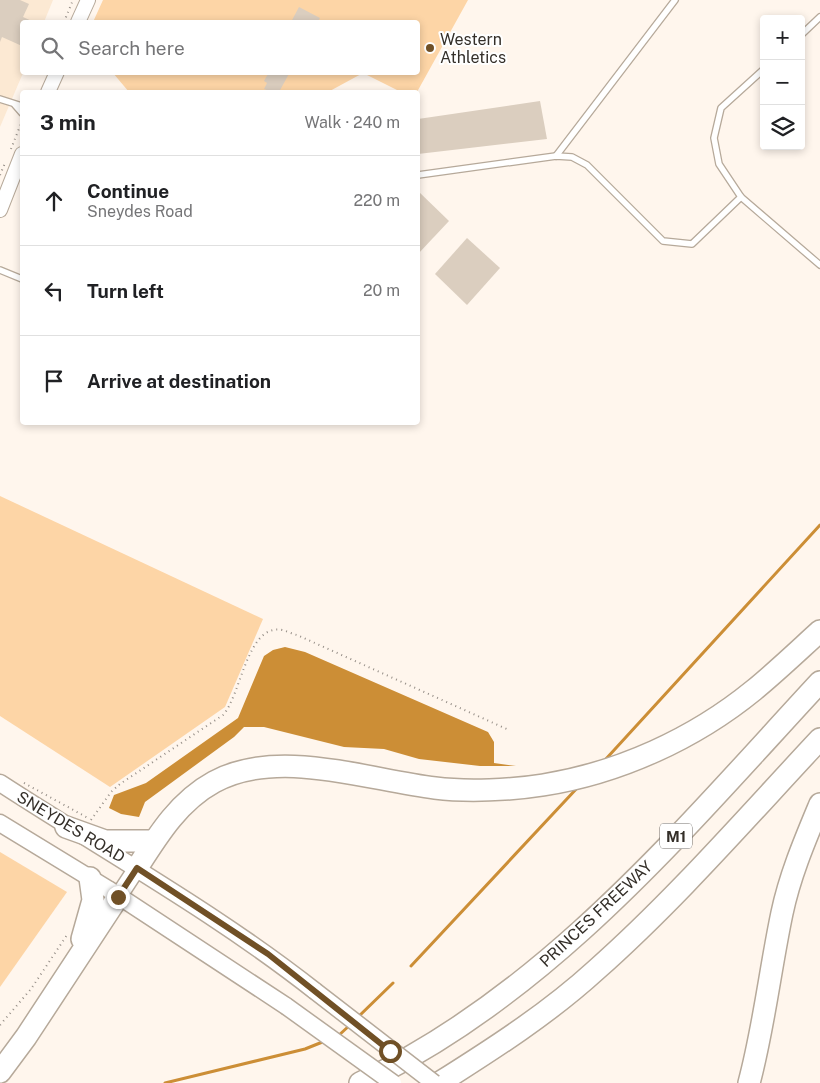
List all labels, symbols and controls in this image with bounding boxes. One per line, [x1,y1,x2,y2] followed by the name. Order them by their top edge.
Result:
[760,15,805,150] map controls
[760,15,805,60] button: +
[20,20,420,75] search box
[440,30,506,67] place label: Western Athletics
[38,34,66,62] icon: search
[78,37,185,59] text: Search here
[424,42,436,54] marker: Western Athletics
[760,60,805,105] button: −
[760,105,805,150] button: layers
[40,110,96,135] text: 3 min
[304,113,400,132] text: Walk · 240 m
[87,180,169,202] text: Continue
[40,187,68,215] icon: ahead
[353,191,400,210] text: 220 m
[87,202,193,221] text: Sneydes Road
[40,277,68,305] icon: left
[87,280,164,302] text: Turn left
[363,281,400,300] text: 20 m
[40,367,68,395] icon: arrive
[87,370,271,392] text: Arrive at destination
[14,787,128,867] street label: SNEYDES ROAD
[660,824,692,848] road number: M1
[536,857,656,971] street label: PRINCES FREEWAY
[107,886,130,909] route end
[379,1040,402,1063] route start

